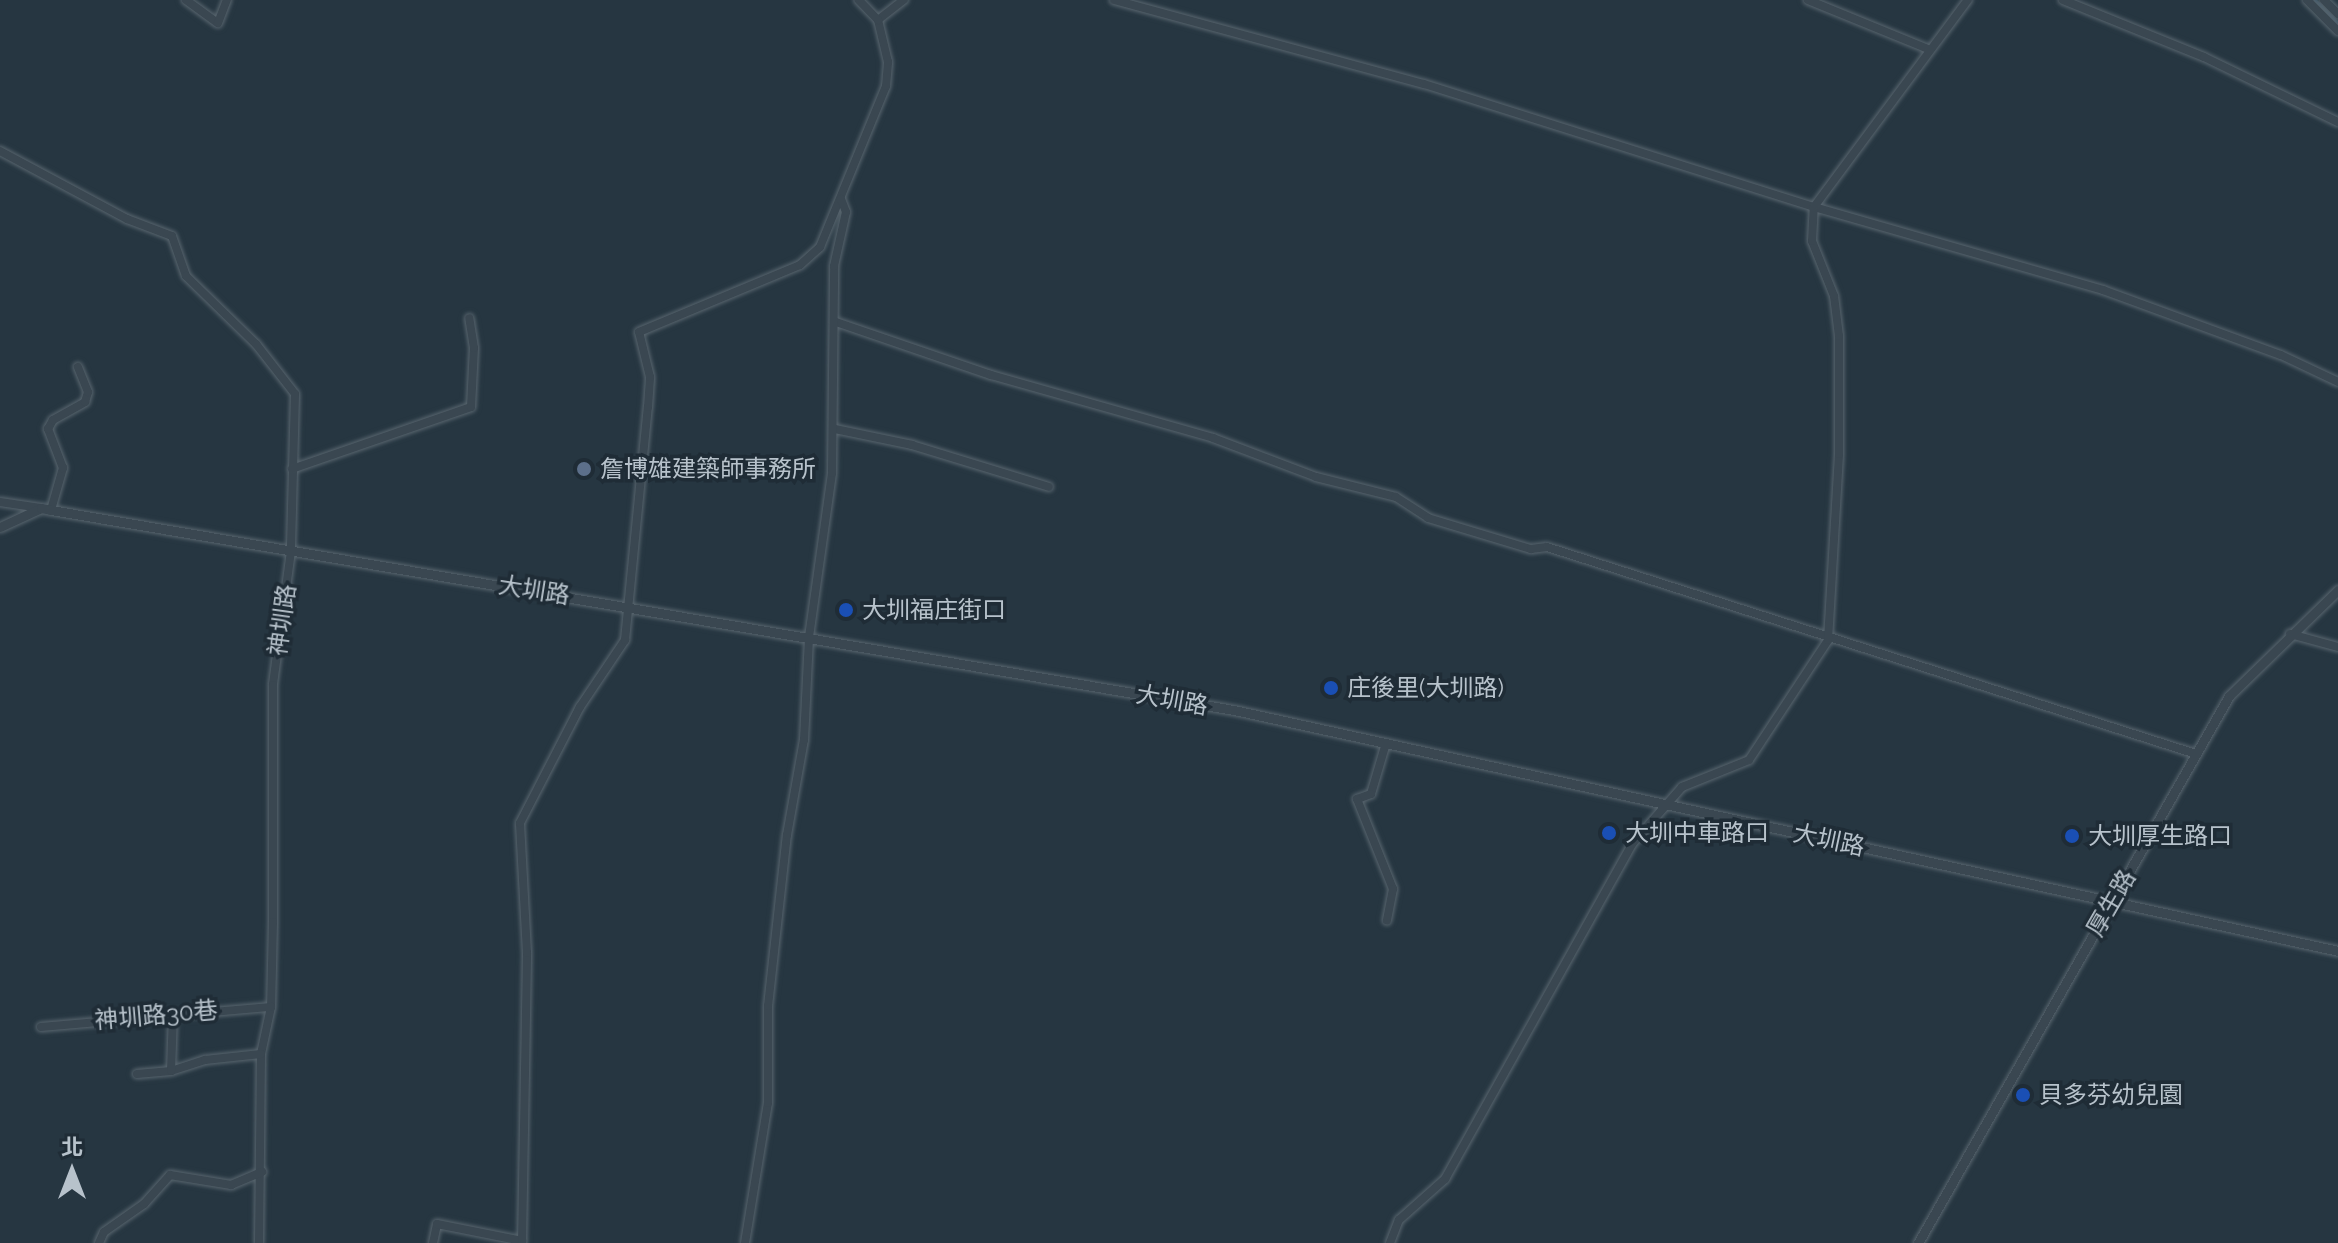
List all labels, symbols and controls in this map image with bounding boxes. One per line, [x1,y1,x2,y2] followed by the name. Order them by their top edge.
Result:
[600,455,816,483] place label: 詹博雄建築師事務所
[575,460,593,478] marker: 詹博雄建築師事務所
[496,570,572,610] street label: 大圳路
[263,582,301,658] street label: 神圳路
[862,596,1006,624] place label: 大圳福庄街口
[837,601,855,619] marker: 大圳福庄街口
[1347,674,1504,702] place label: 庄後里(大圳路)
[1322,679,1340,697] marker: 庄後里(大圳路)
[1134,680,1210,720] street label: 大圳路
[1791,818,1867,862] street label: 大圳路
[1625,819,1769,847] place label: 大圳中車路口
[2088,822,2232,850] place label: 大圳厚生路口
[1600,824,1618,842] marker: 大圳中車路口
[2063,827,2081,845] marker: 大圳厚生路口
[2081,865,2141,941] street label: 厚生路
[93,995,219,1035] street label: 神圳路30巷
[2039,1081,2183,1109] place label: 貝多芬幼兒園
[2014,1086,2032,1104] marker: 貝多芬幼兒園
[32,1131,112,1211] north arrow
[61,1134,83,1160] text: 北

